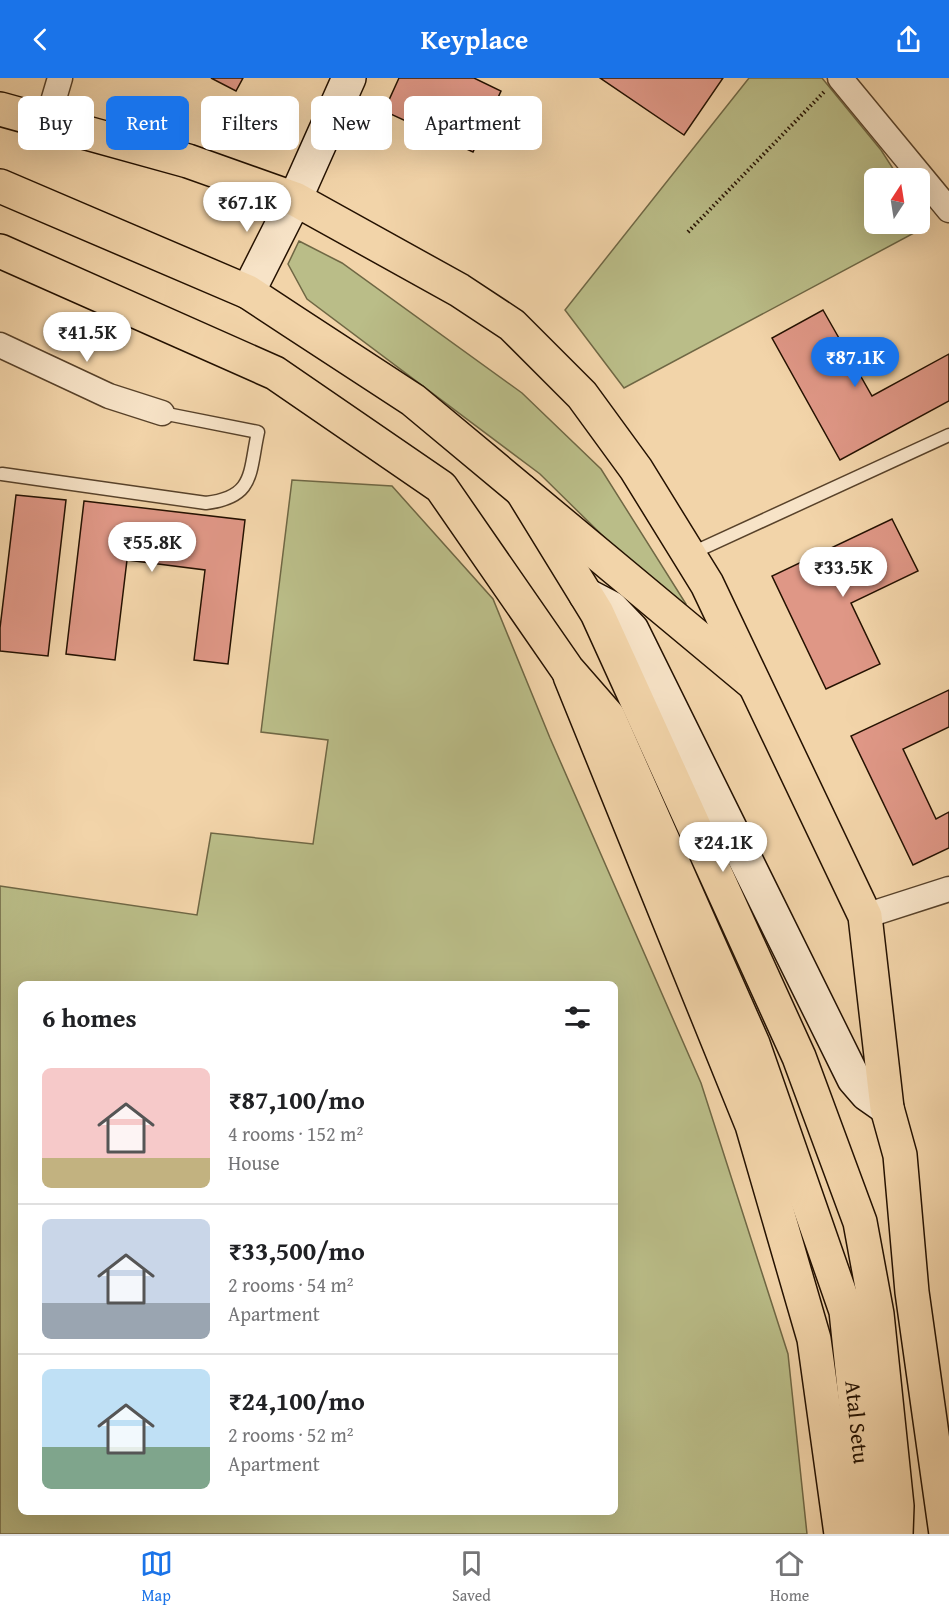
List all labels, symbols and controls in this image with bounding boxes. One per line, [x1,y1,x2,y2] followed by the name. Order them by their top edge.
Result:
[421,19,528,59] text: Keyplace
[24,23,57,56] icon: back
[892,23,925,56] icon: share
[18,96,94,150] chip: Buy
[106,96,189,150] chip: Rent
[201,96,299,150] chip: Filters
[311,96,392,150] chip: New
[404,96,542,150] chip: Apartment
[864,168,930,234] north arrow
[864,168,930,234] map controls
[198,182,296,233] pin: ₹67.1K
[217,187,277,216] text: ₹67.1K
[38,312,136,363] pin: ₹41.5K
[57,317,117,346] text: ₹41.5K
[806,337,904,388] pin: ₹87.1K
[825,342,885,371] text: ₹87.1K
[103,522,201,573] pin: ₹55.8K
[122,527,182,556] text: ₹55.8K
[794,547,892,598] pin: ₹33.5K
[813,552,873,581] text: ₹33.5K
[674,822,772,873] pin: ₹24.1K
[693,827,753,856] text: ₹24.1K
[42,998,137,1037] text: 6 homes
[561,1001,594,1034] icon: filters
[228,1080,365,1119] text: ₹87,100/mo
[90,1092,162,1164] icon: home
[228,1119,363,1148] text: 4 rooms · 152 m²
[228,1148,280,1177] text: House
[228,1231,365,1270] text: ₹33,500/mo
[90,1243,162,1315] icon: home
[228,1270,354,1299] text: 2 rooms · 54 m²
[228,1299,320,1328] text: Apartment
[837,1379,878,1465] street label: Atal Setu
[228,1381,365,1420] text: ₹24,100/mo
[90,1393,162,1465] icon: home
[228,1420,354,1449] text: 2 rooms · 52 m²
[228,1449,320,1478] text: Apartment
[140,1547,173,1607] tab: Map
[452,1547,491,1607] tab: Saved
[770,1547,809,1607] tab: Home

